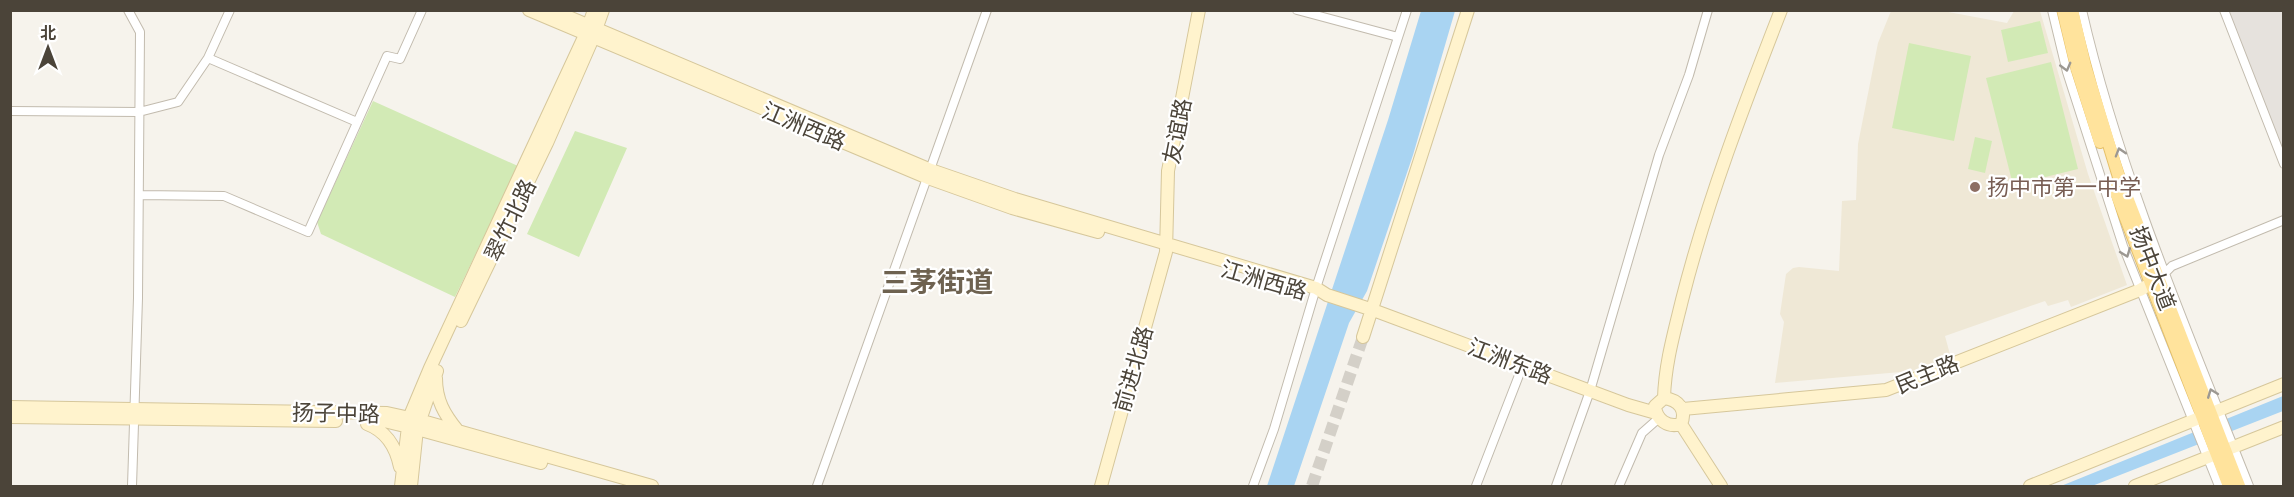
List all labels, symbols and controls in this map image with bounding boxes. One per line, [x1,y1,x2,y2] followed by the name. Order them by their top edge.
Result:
[18,18,78,78] north arrow
[40,23,56,42] text: 北
[2059,61,2071,72] one-way arrow
[759,96,850,154] street label: 江洲西路
[1157,96,1195,166] street label: 友谊路
[2115,147,2127,158] one-way arrow
[1987,173,2141,199] place label: 扬中市第一中学
[478,174,540,265] street label: 翠竹北路
[1968,180,1982,194] marker: 扬中市第一中学
[2126,222,2182,313] street label: 扬中大道
[2119,247,2131,258] one-way arrow
[1218,254,1310,304] street label: 江洲西路
[881,264,993,298] district label: 三茅街道
[1107,323,1157,415] street label: 前进北路
[1465,332,1556,388] street label: 江洲东路
[1891,349,1962,397] street label: 民主路
[2207,388,2219,399] one-way arrow
[292,398,380,426] street label: 扬子中路

